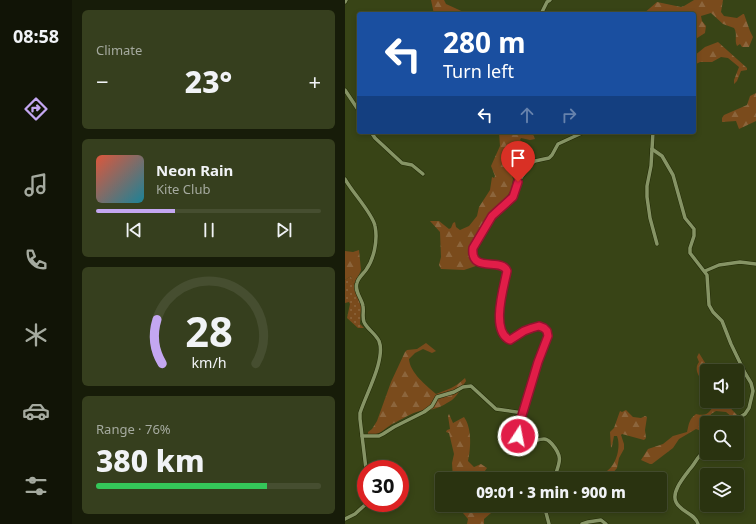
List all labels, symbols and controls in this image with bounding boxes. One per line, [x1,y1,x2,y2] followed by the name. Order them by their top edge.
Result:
[443,23,526,61] text: 280 m
[13,24,59,48] text: 08:58
[377,28,429,80] icon: left
[96,41,142,59] text: Climate
[443,59,514,83] text: Turn left
[185,61,232,102] text: 23°
[96,66,109,96] text: −
[308,66,321,96] text: +
[22,95,50,123] icon: directions
[474,104,496,126] icon: left
[516,104,538,126] icon: ahead
[558,104,580,126] icon: right
[501,141,535,182] pin
[507,147,529,169] icon: arrive
[156,160,233,180] text: Neon Rain
[22,171,50,199] icon: music
[156,180,210,198] text: Kite Club
[123,219,145,241] icon: previous
[198,219,220,241] icon: pause
[273,219,295,241] icon: next
[22,246,50,274] icon: phone
[185,303,232,359] text: 28
[22,321,50,349] icon: climate
[191,353,226,372] text: km/h
[700,364,744,512] map controls
[700,364,744,408] button: sound
[22,397,50,425] icon: car
[497,415,539,457] position arrow
[700,416,744,460] button: search
[96,420,171,438] text: Range · 76%
[96,440,205,481] text: 380 km
[357,460,409,512] speed limit sign: 30
[700,468,744,512] button: layers
[22,472,50,500] icon: filters
[476,482,626,502] text: 09:01 · 3 min · 900 m

